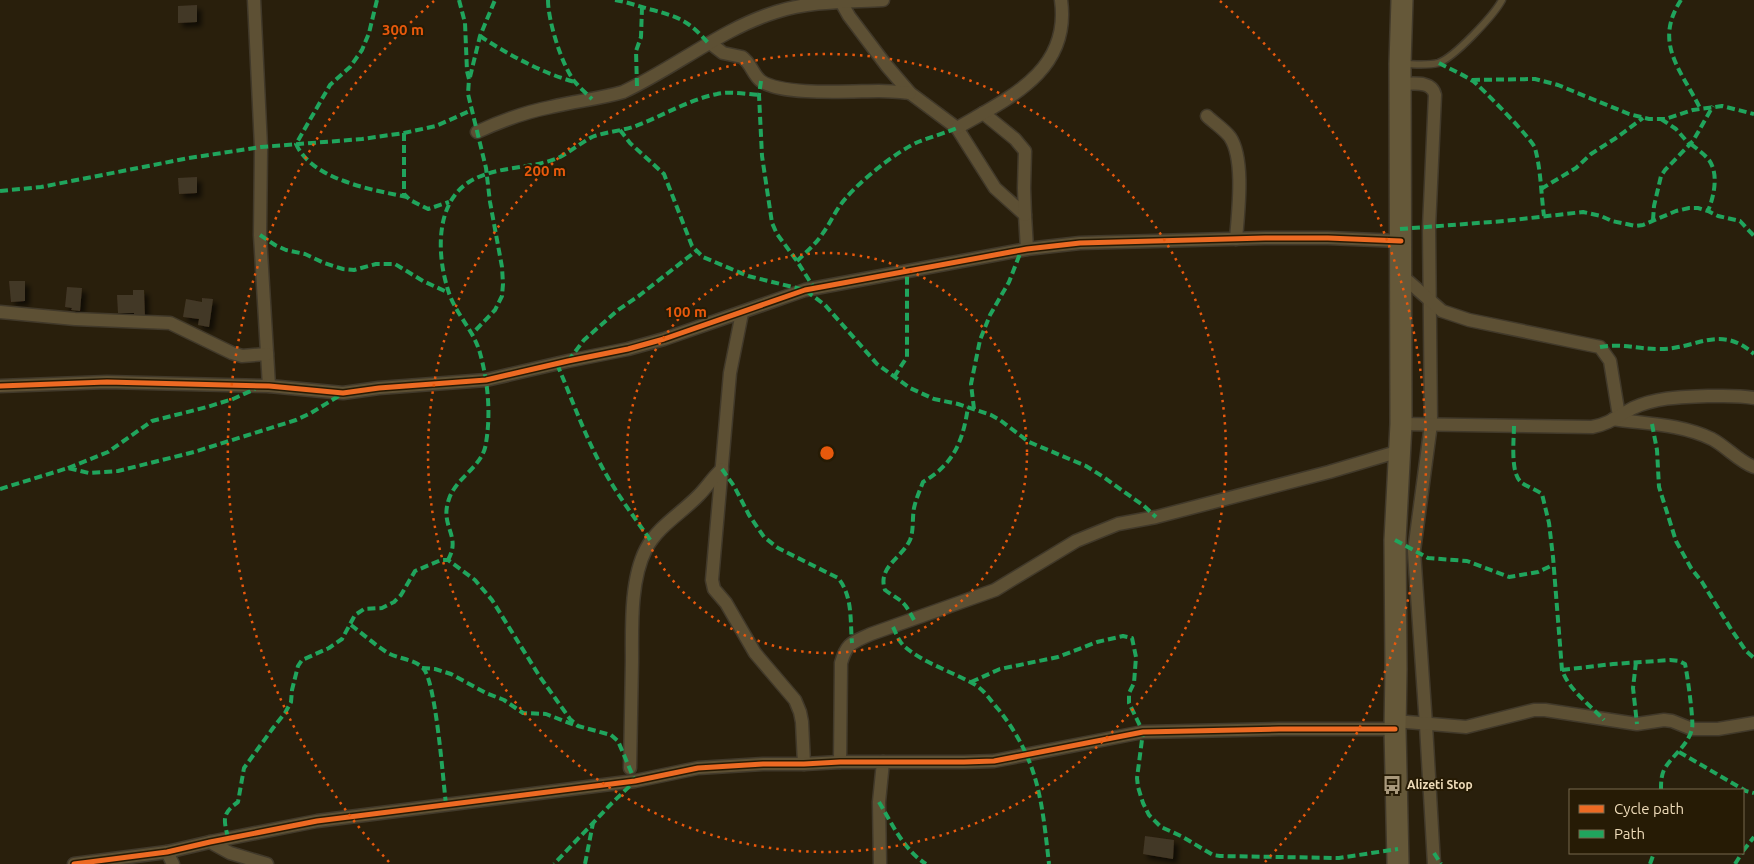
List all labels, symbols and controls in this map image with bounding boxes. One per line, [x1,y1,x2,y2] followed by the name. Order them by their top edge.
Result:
[382,21,424,38] text: 300 m
[524,162,566,179] text: 200 m
[665,303,707,320] text: 100 m
[818,444,836,462] centre of rings
[1381,774,1403,796] bus stop icon: Alizeti Stop
[1407,778,1473,791] place label: Alizeti Stop
[1569,789,1744,854] legend
[1614,800,1684,817] text: Cycle path
[1614,825,1645,842] text: Path

